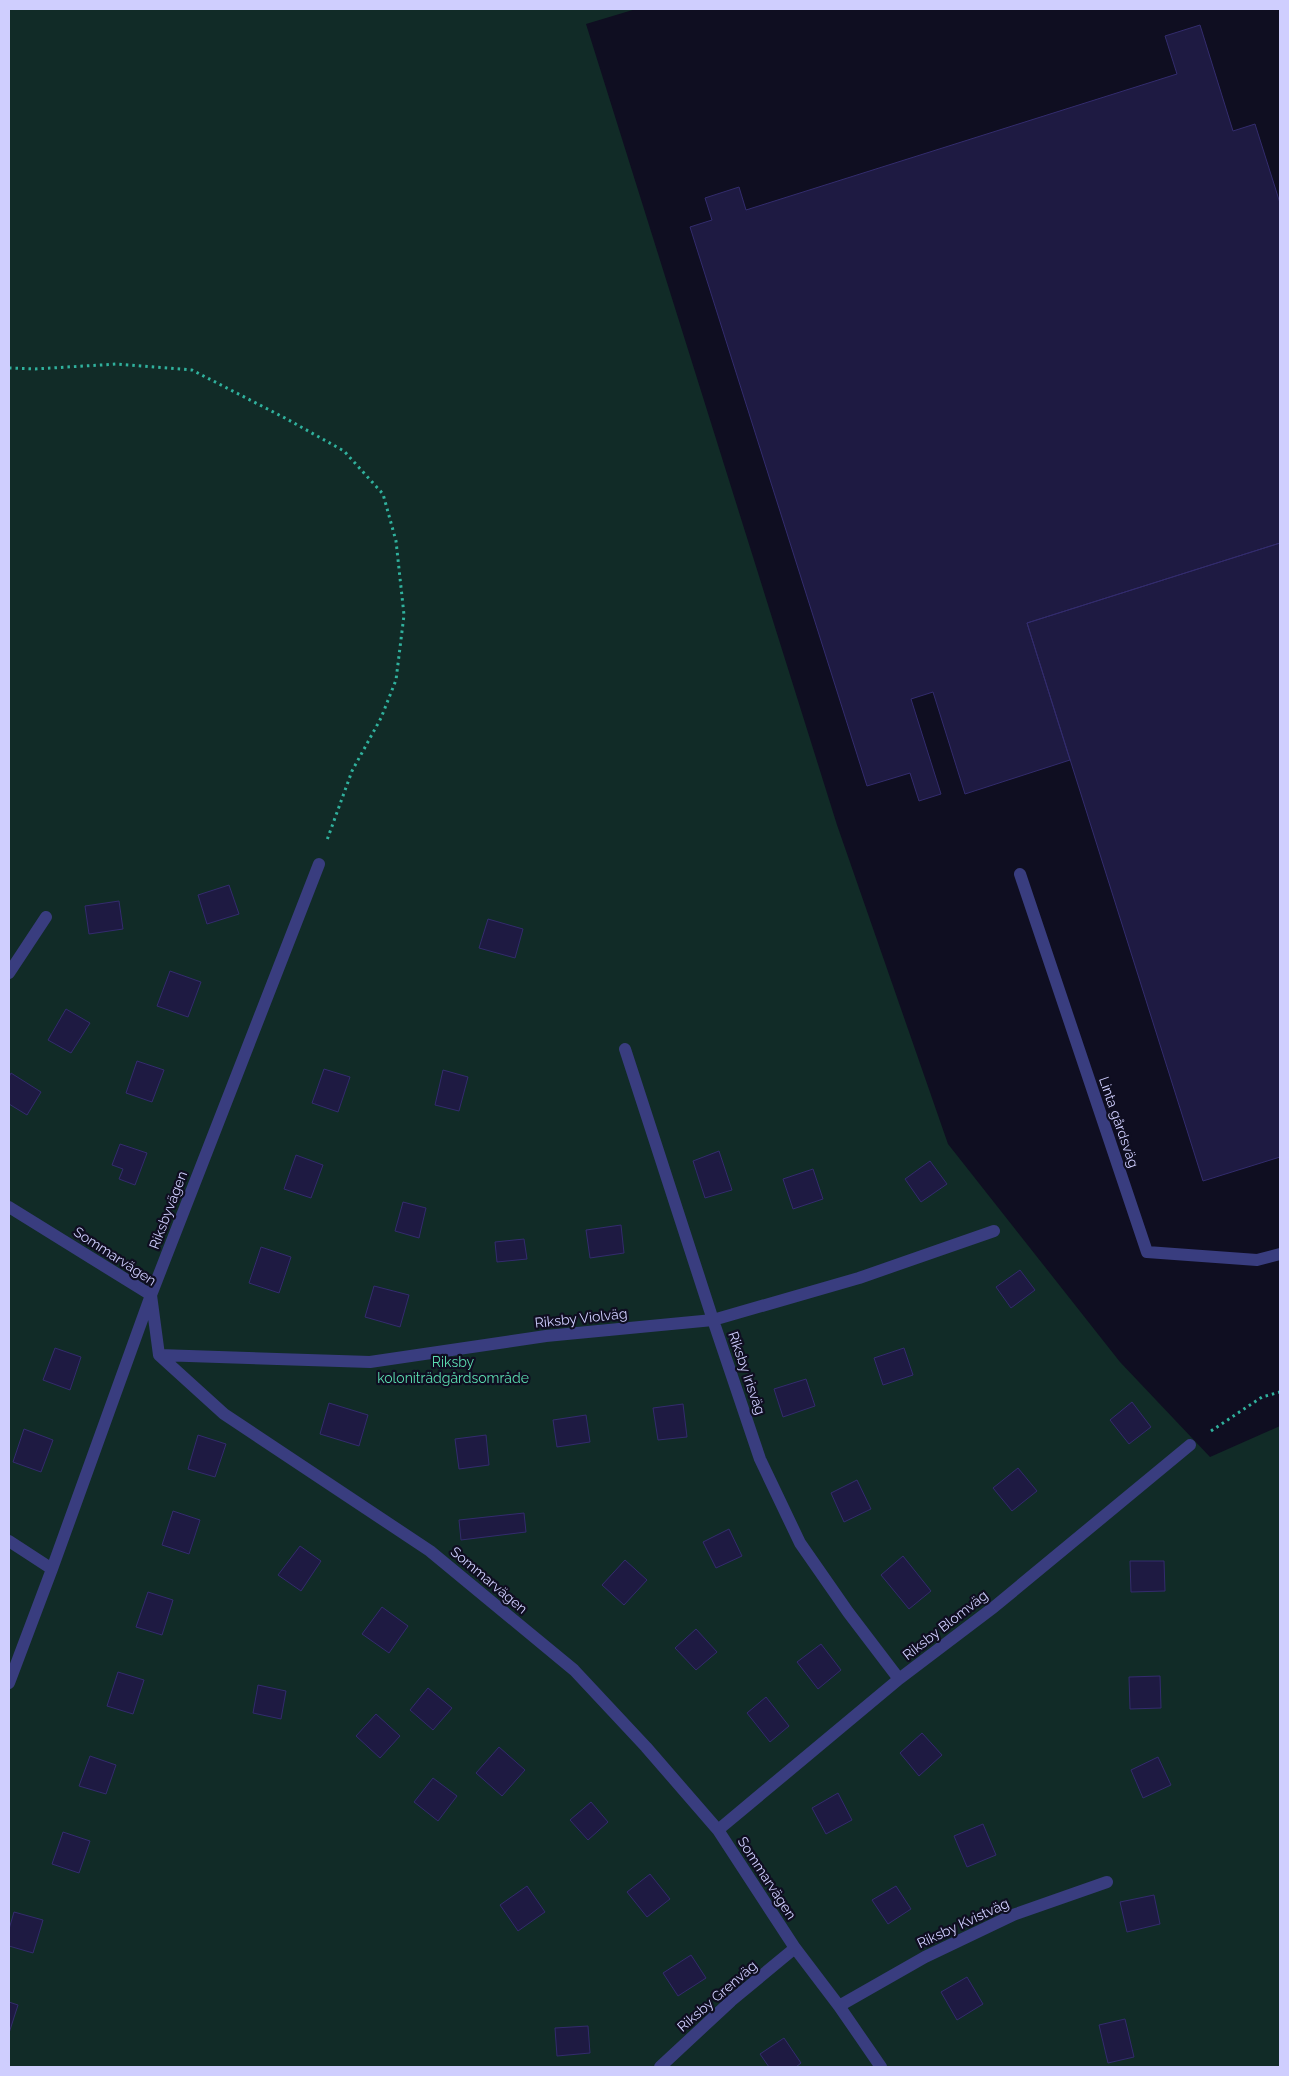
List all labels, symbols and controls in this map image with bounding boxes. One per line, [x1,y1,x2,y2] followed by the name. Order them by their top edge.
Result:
[1096,1074,1142,1170] street label: Linta gårdsväg
[146,1169,190,1251] street label: Riksbyvägen
[71,1223,159,1289] street label: Sommarvägen
[534,1305,628,1331] street label: Riksby Violväg
[725,1329,769,1417] street label: Riksby Irisväg
[377,1354,529,1386] park label: Riksby koloniträdgårdsområde
[447,1543,531,1617] street label: Sommarvägen
[899,1587,991,1663] street label: Riksby Blomväg
[734,1834,800,1922] street label: Sommarvägen
[915,1895,1011,1951] street label: Riksby Kvistväg
[674,1957,760,2035] street label: Riksby Grenväg

